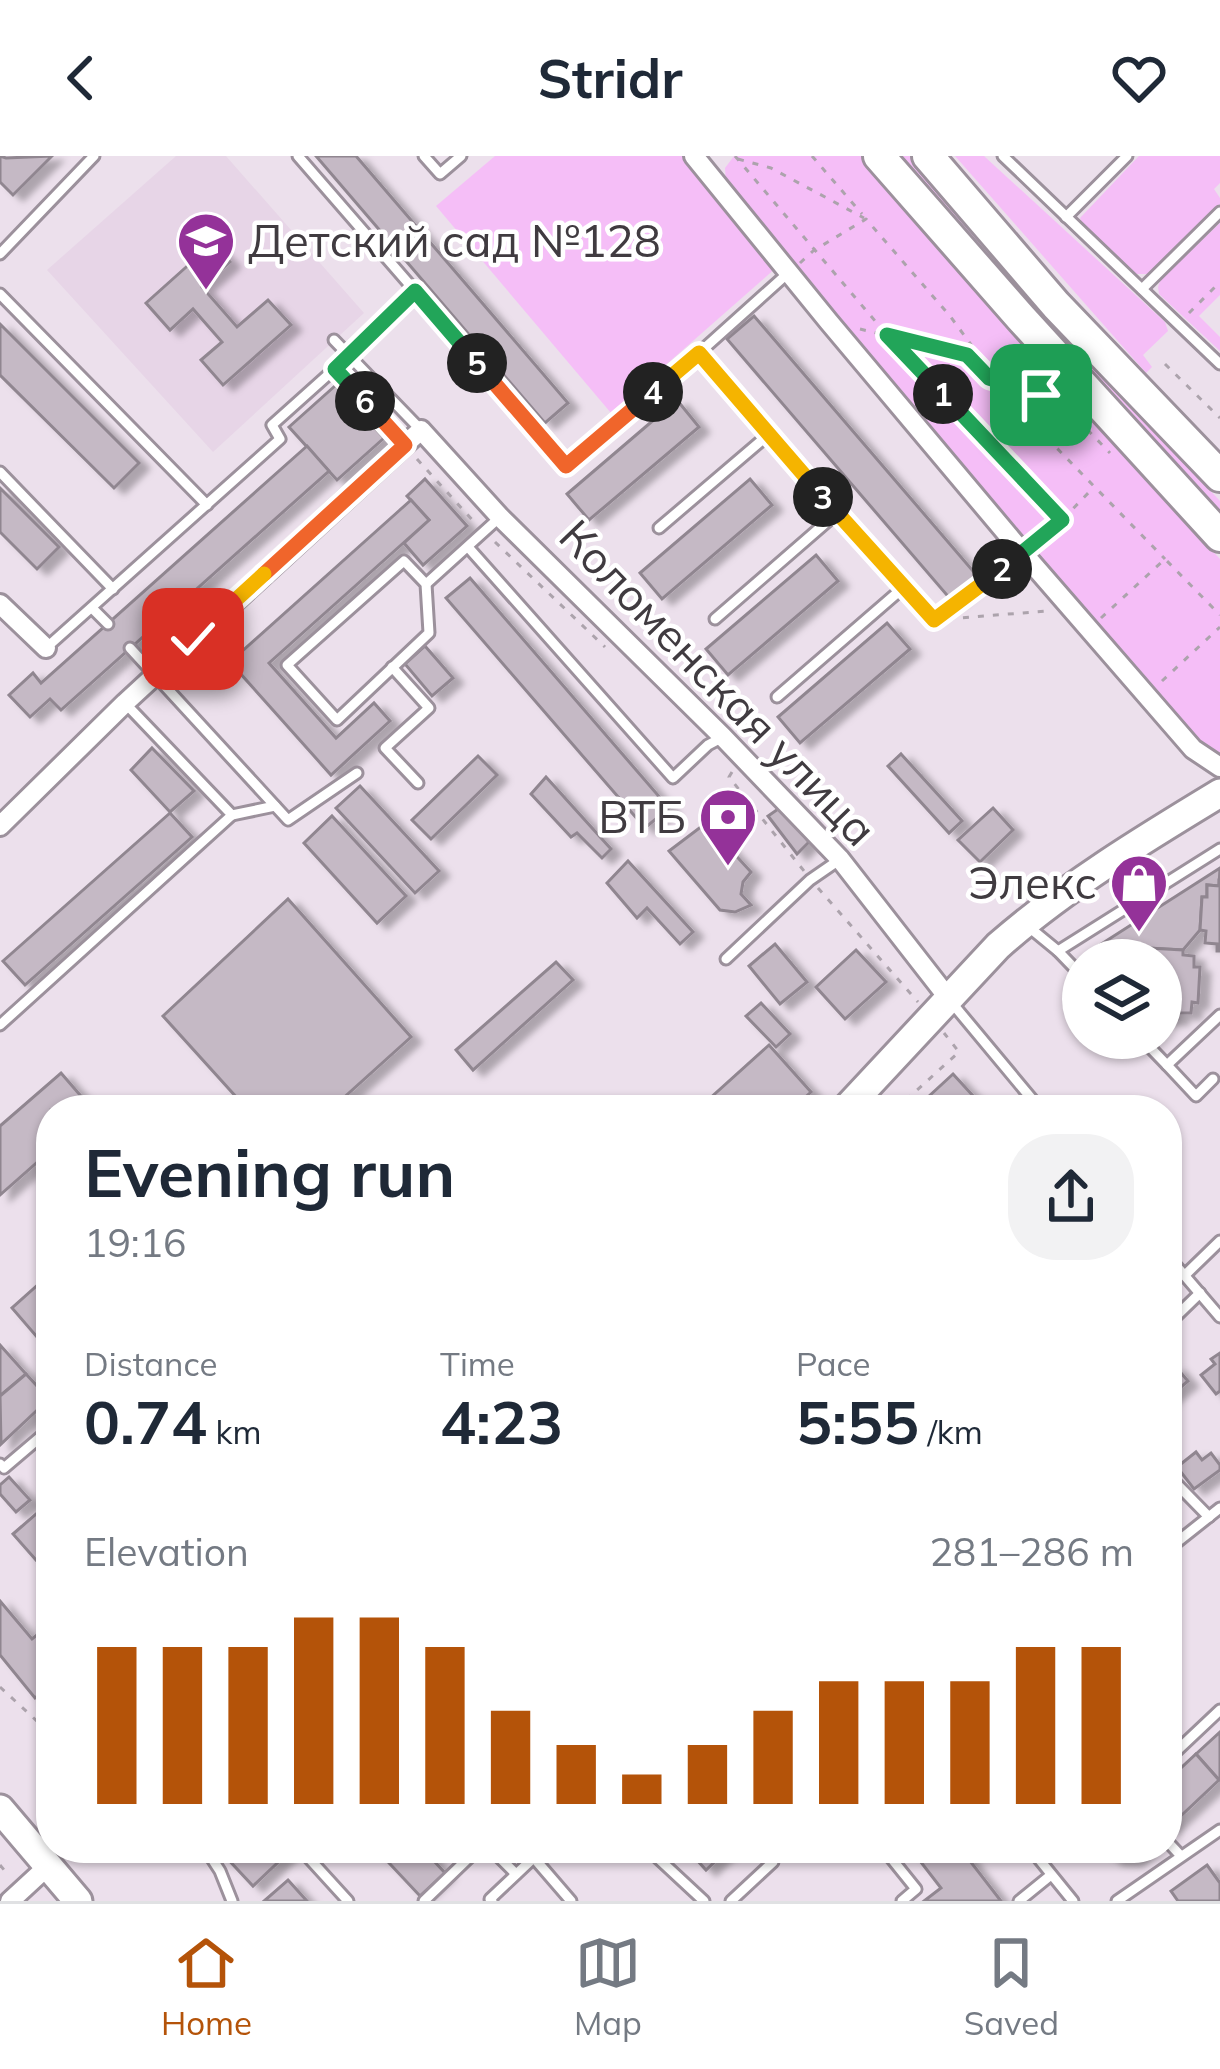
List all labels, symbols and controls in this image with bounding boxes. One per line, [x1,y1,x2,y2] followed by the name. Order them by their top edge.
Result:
[537,44,683,112] text: Stridr
[48,45,114,111] icon: back
[1106,45,1172,111] icon: heart
[175,210,237,292] school or university icon: Детский сад №128
[248,212,661,268] place label: Детский сад №128
[447,333,507,393] pin: 5
[467,342,487,383] text: 5
[990,344,1092,446] pin
[623,362,683,422] pin: 4
[1008,362,1074,428] icon: arrive
[913,364,973,424] pin: 1
[335,371,395,431] pin: 6
[643,371,663,412] text: 4
[933,373,953,414] text: 1
[355,380,375,421] text: 6
[793,467,853,527] pin: 3
[813,476,833,517] text: 3
[549,508,889,857] street label: Коломенская улица
[972,539,1032,599] pin: 2
[992,548,1012,589] text: 2
[142,588,244,690] pin
[160,606,226,672] icon: check
[697,786,759,868] bank icon: ВТБ
[598,788,686,844] place label: ВТБ
[1108,852,1170,934] shop icon: Элекс
[968,854,1097,910] place label: Элекс
[1062,939,1182,1059] map controls
[1062,939,1182,1059] button: layers
[84,1131,455,1214] text: Evening run
[1008,1134,1134,1260] button: share
[84,1218,187,1267] text: 19:16
[84,1343,217,1384] text: Distance
[440,1343,515,1384] text: Time
[796,1343,870,1384] text: Pace
[84,1384,207,1459] text: 0.74
[440,1384,563,1459] text: 4:23
[796,1384,919,1459] text: 5:55
[207,1411,261,1452] text: km
[919,1411,983,1452] text: /km
[84,1527,249,1576] text: Elevation
[929,1527,1134,1576] text: 281–286 m
[161,1930,252,2043] tab: Home
[574,1930,642,2043] tab: Map
[964,1930,1059,2043] tab: Saved

